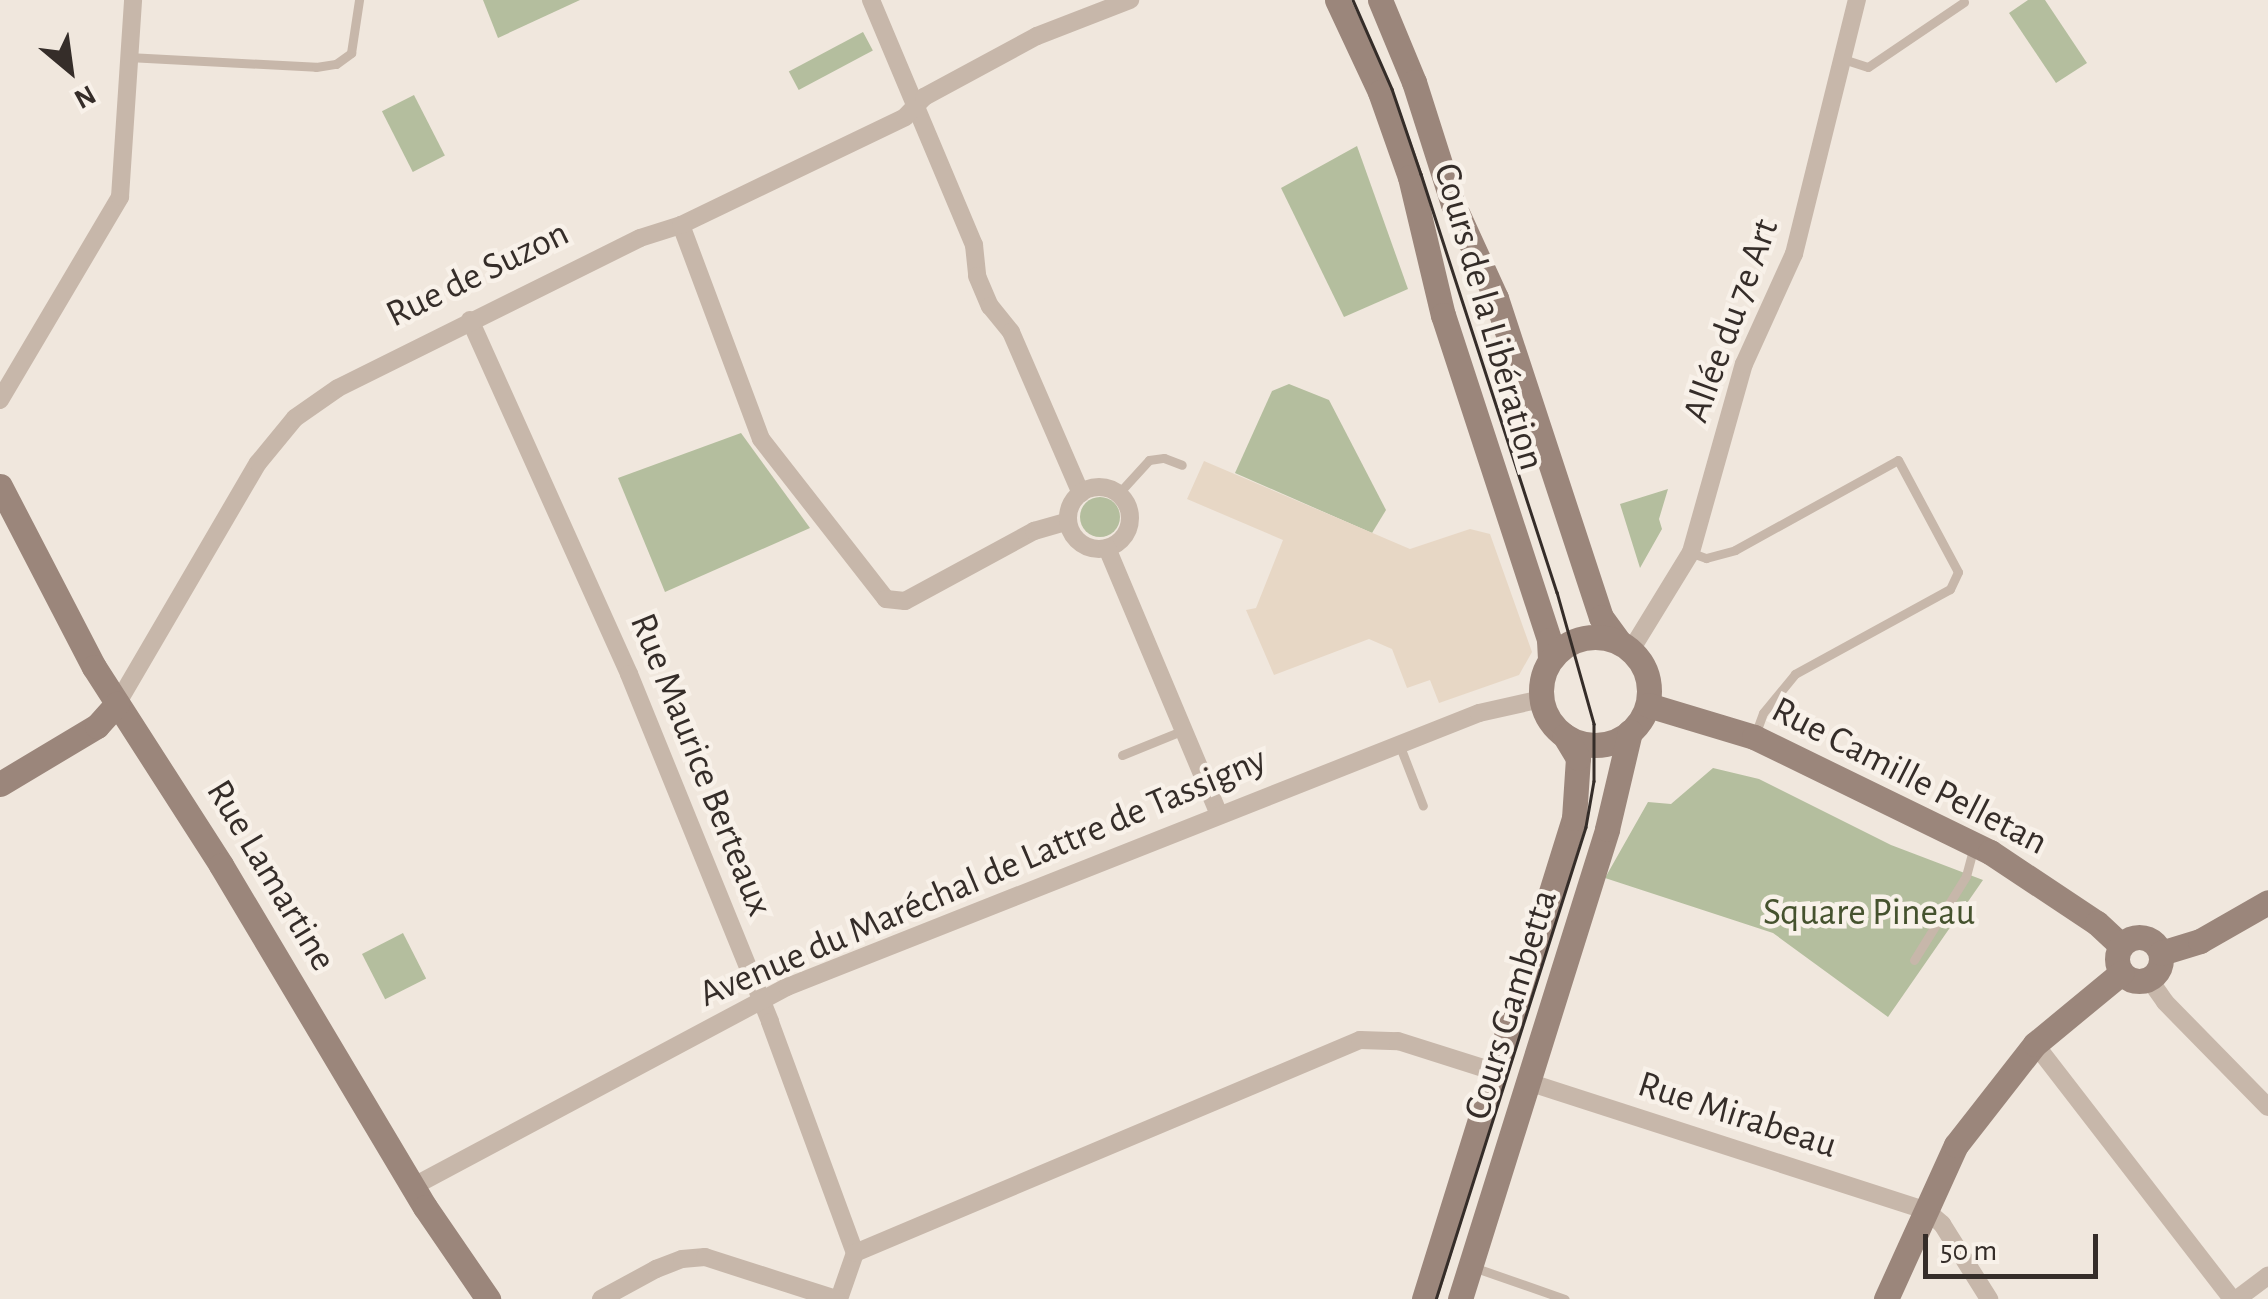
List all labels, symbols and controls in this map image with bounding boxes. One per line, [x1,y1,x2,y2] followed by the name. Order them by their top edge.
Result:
[20,20,120,120] north arrow
[69,79,100,113] text: N
[1422,159,1554,475] street label: Cours de la Libération
[379,211,577,339] street label: Rue de Suzon
[1674,213,1790,429] street label: Allée du 7e Art
[619,607,781,923] street label: Rue Maurice Berteaux
[1763,688,2055,866] street label: Rue Camille Pelletan
[693,738,1273,1018] street label: Avenue du Maréchal de Lattre de Tassigny
[195,772,345,980] street label: Rue Lamartine
[1455,884,1569,1126] street label: Cours Gambetta
[1763,891,1975,937] park label: Square Pineau
[1632,1062,1842,1170] street label: Rue Mirabeau
[1928,1214,2103,1276] scale bar
[1940,1236,1997,1266] text: 50 m

